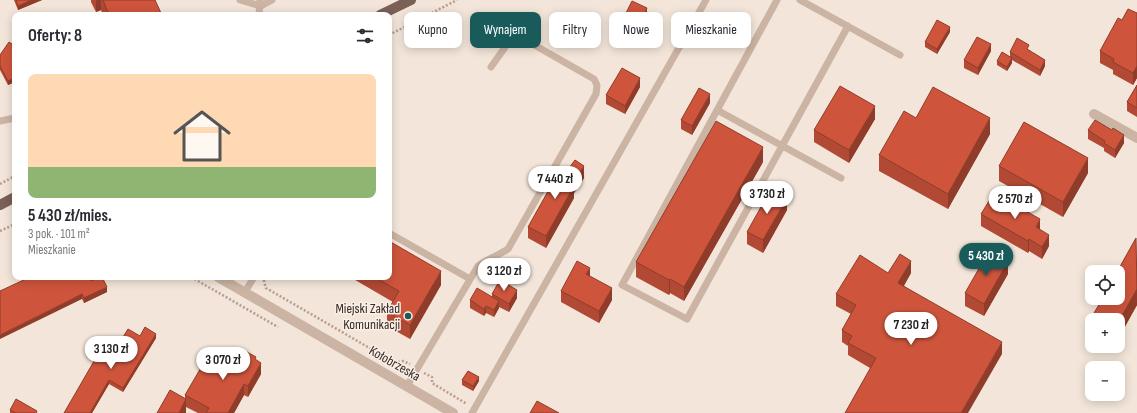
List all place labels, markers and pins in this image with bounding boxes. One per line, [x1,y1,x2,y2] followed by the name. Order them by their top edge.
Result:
[514,166,596,200] pin: 7 440 zł
[726,181,808,215] pin: 3 730 zł
[974,186,1056,220] pin: 2 570 zł
[945,243,1027,277] pin: 5 430 zł
[463,258,545,292] pin: 3 120 zł
[336,300,400,333] place label: Miejski Zakład Komunikacji
[403,311,413,321] marker: Miejski Zakład Komunikacji
[870,312,952,346] pin: 7 230 zł
[70,336,152,370] pin: 3 130 zł
[182,347,264,381] pin: 3 070 zł

